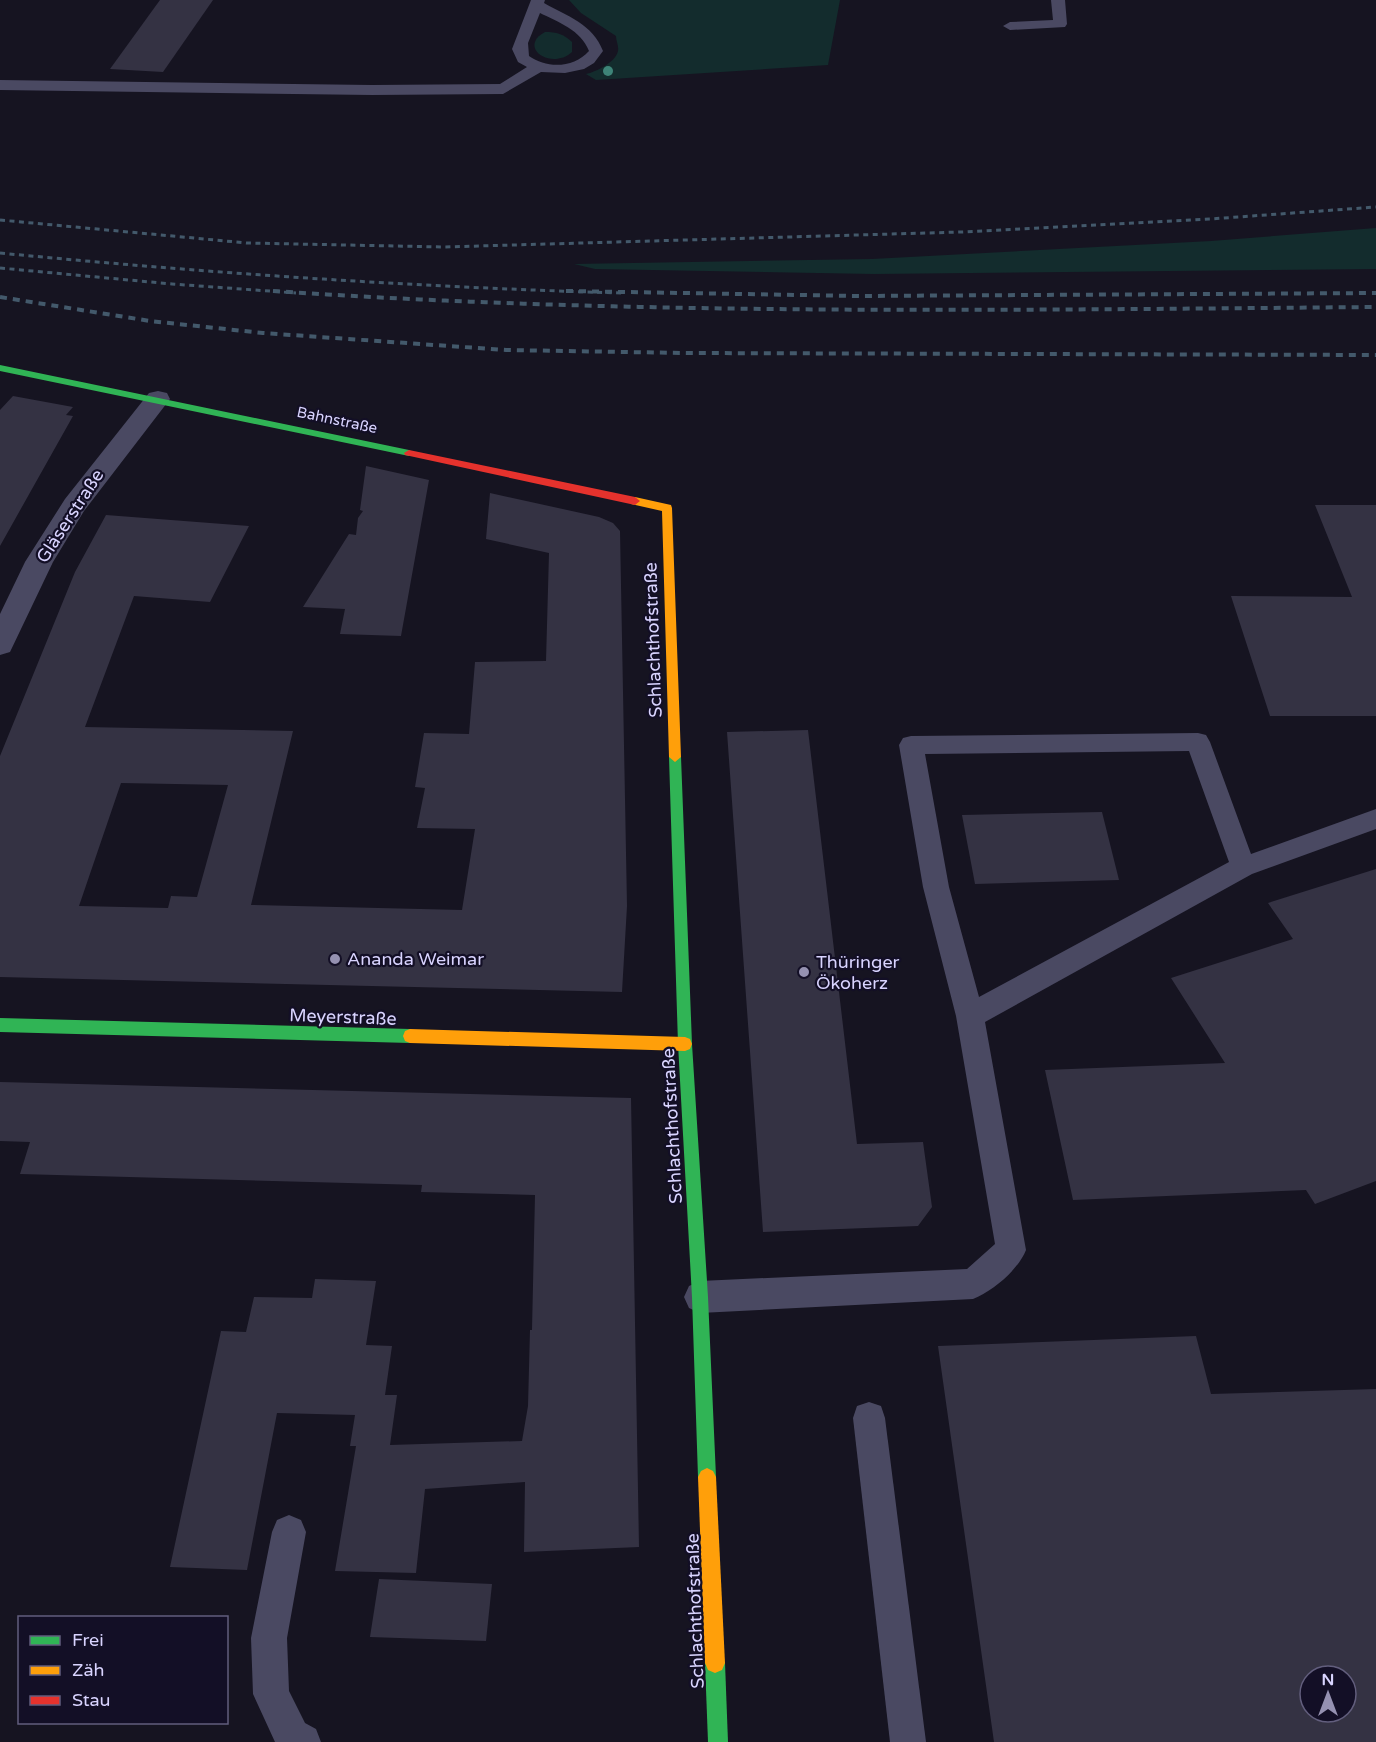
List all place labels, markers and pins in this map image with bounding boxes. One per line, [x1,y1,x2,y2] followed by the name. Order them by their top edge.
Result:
[347,948,484,970] place label: Ananda Weimar
[816,951,900,994] place label: Thüringer Ökoherz
[328,952,342,966] marker: Ananda Weimar
[797,965,811,979] marker: Thüringer Ökoherz

